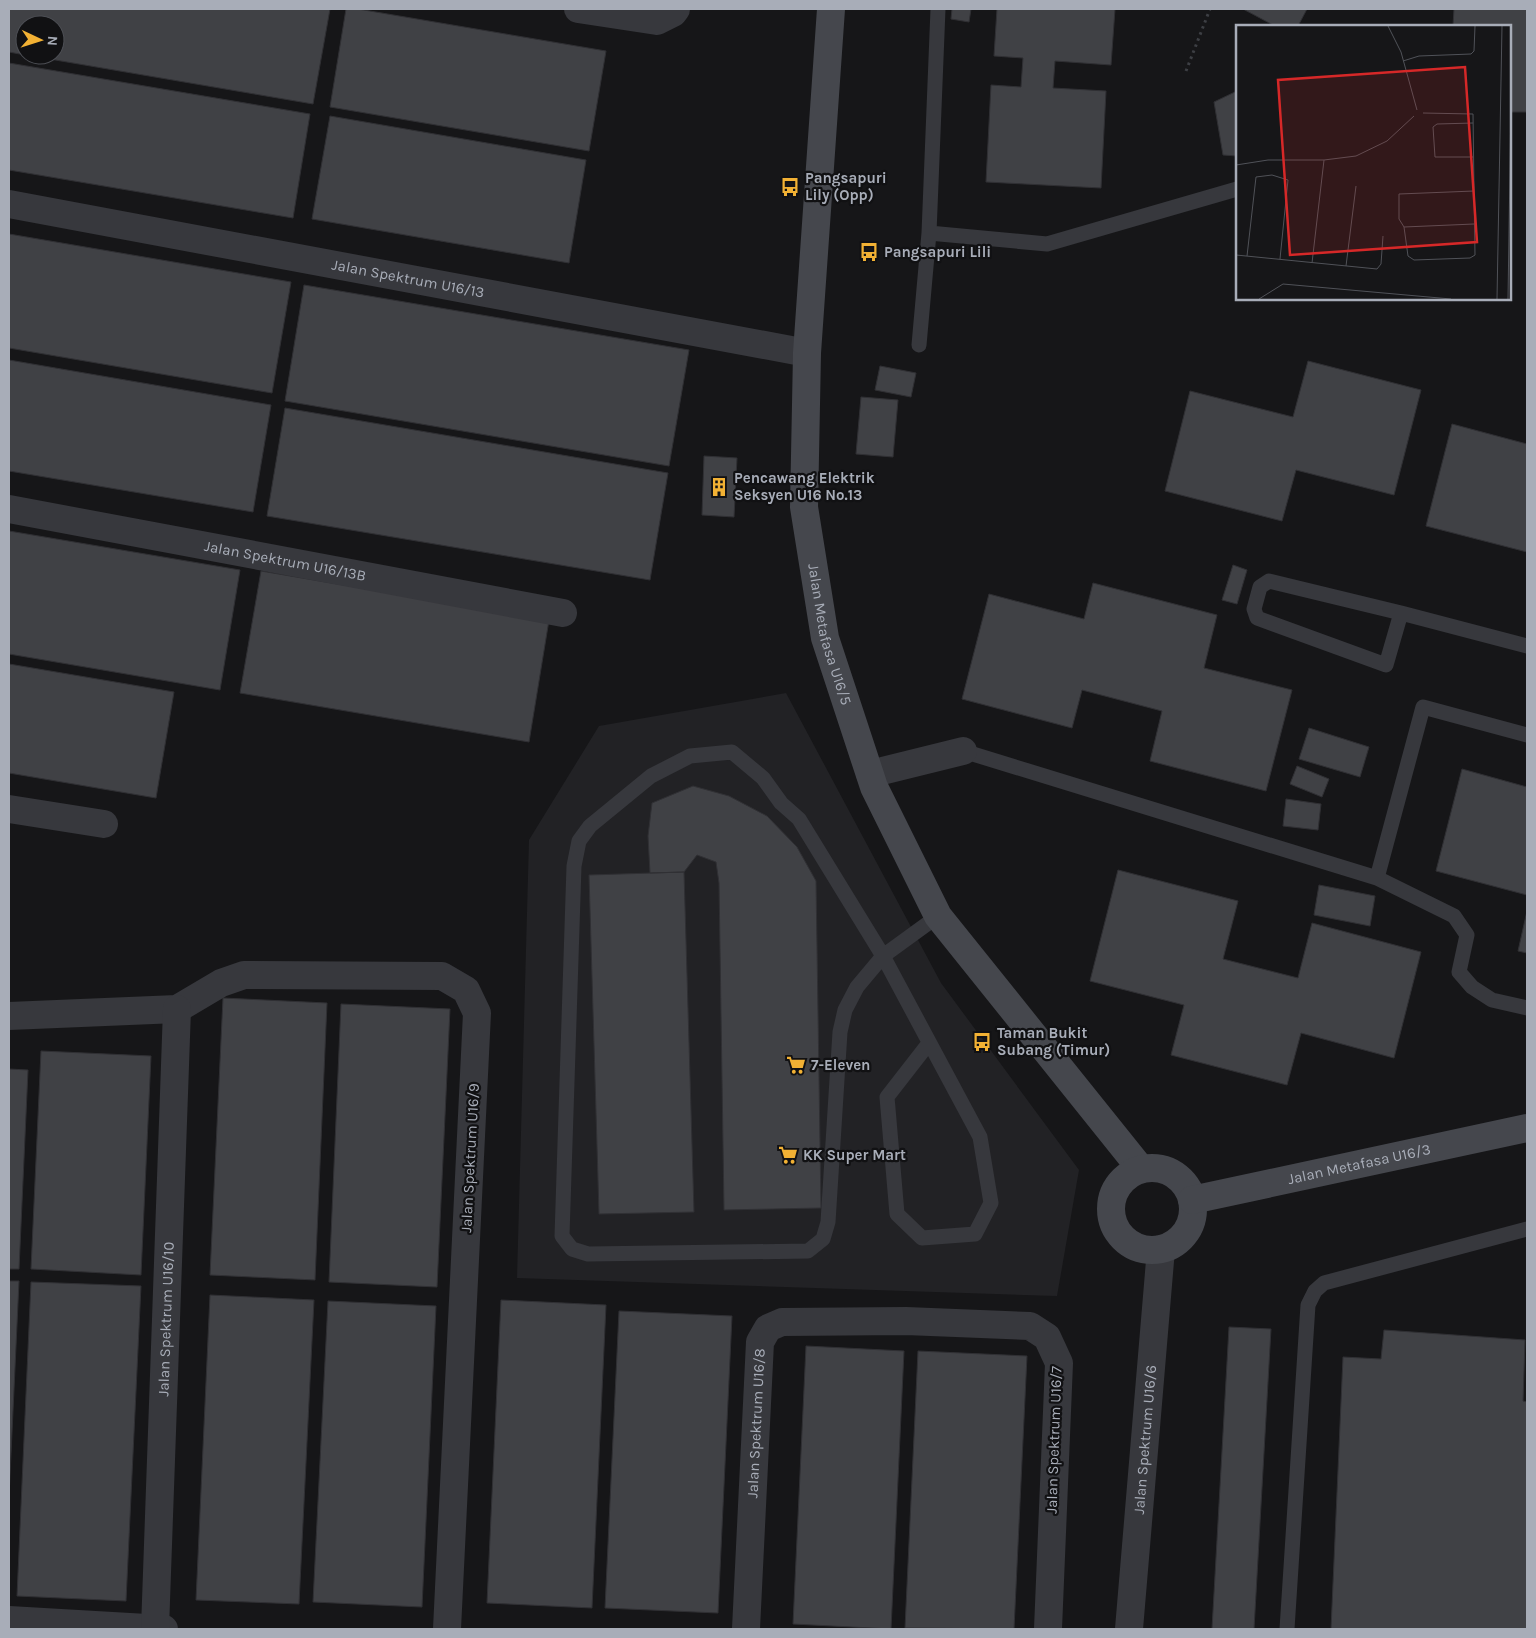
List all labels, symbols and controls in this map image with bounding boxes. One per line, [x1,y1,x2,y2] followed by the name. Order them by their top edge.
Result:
[15,15,65,65] north arrow
[1236,25,1511,300] inset map
[44,35,61,46] text: N
[805,169,887,204] place label: Pangsapuri Lily (Opp)
[779,176,801,198] bus stop icon: Pangsapuri Lily (Opp)
[858,241,880,263] bus stop icon: Pangsapuri Lili
[884,243,991,261] place label: Pangsapuri Lili
[330,255,486,302] street label: Jalan Spektrum U16/13
[734,469,875,504] place label: Pencawang Elektrik Seksyen U16 No.13
[708,476,730,498] building icon: Pencawang Elektrik Seksyen U16 No.13
[203,537,368,585] street label: Jalan Spektrum U16/13B
[804,562,855,707] street label: Jalan Metafasa U16/5
[997,1024,1110,1059] place label: Taman Bukit Subang (Timur)
[971,1031,993,1053] bus stop icon: Taman Bukit Subang (Timur)
[785,1054,807,1076] supermarket icon: 7-Eleven
[811,1056,870,1074] place label: 7-Eleven
[457,1083,483,1233] street label: Jalan Spektrum U16/9
[1286,1140,1432,1188] street label: Jalan Metafasa U16/3
[777,1144,799,1166] supermarket icon: KK Super Mart
[803,1146,906,1164] place label: KK Super Mart
[154,1241,178,1397] street label: Jalan Spektrum U16/10
[743,1348,769,1499] street label: Jalan Spektrum U16/8
[1130,1364,1160,1515] street label: Jalan Spektrum U16/6
[1042,1366,1066,1514] street label: Jalan Spektrum U16/7

